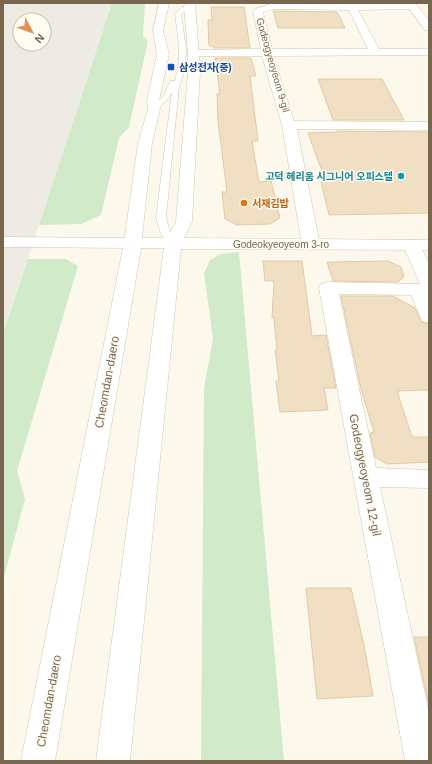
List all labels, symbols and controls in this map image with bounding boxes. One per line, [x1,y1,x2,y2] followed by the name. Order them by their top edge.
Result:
[12,12,52,52] north arrow
[254,16,292,114] street label: Godeogyeoyeom 9-gil
[32,32,47,46] text: N
[166,62,176,72] marker: 삼성전자(중)
[179,62,232,73] place label: 삼성전자(중)
[265,171,393,182] place label: 고덕 헤리움 시그니어 오피스텔
[396,171,406,181] marker: 고덕 헤리움 시그니어 오피스텔
[239,198,249,208] marker: 서재김밥
[252,198,290,209] place label: 서재김밥
[233,239,330,250] street label: Godeokyeoyeom 3-ro
[92,334,122,429] street label: Cheomdan-daero
[346,413,384,537] street label: Godeogyeoyeom 12-gil
[34,653,64,748] street label: Cheomdan-daero

